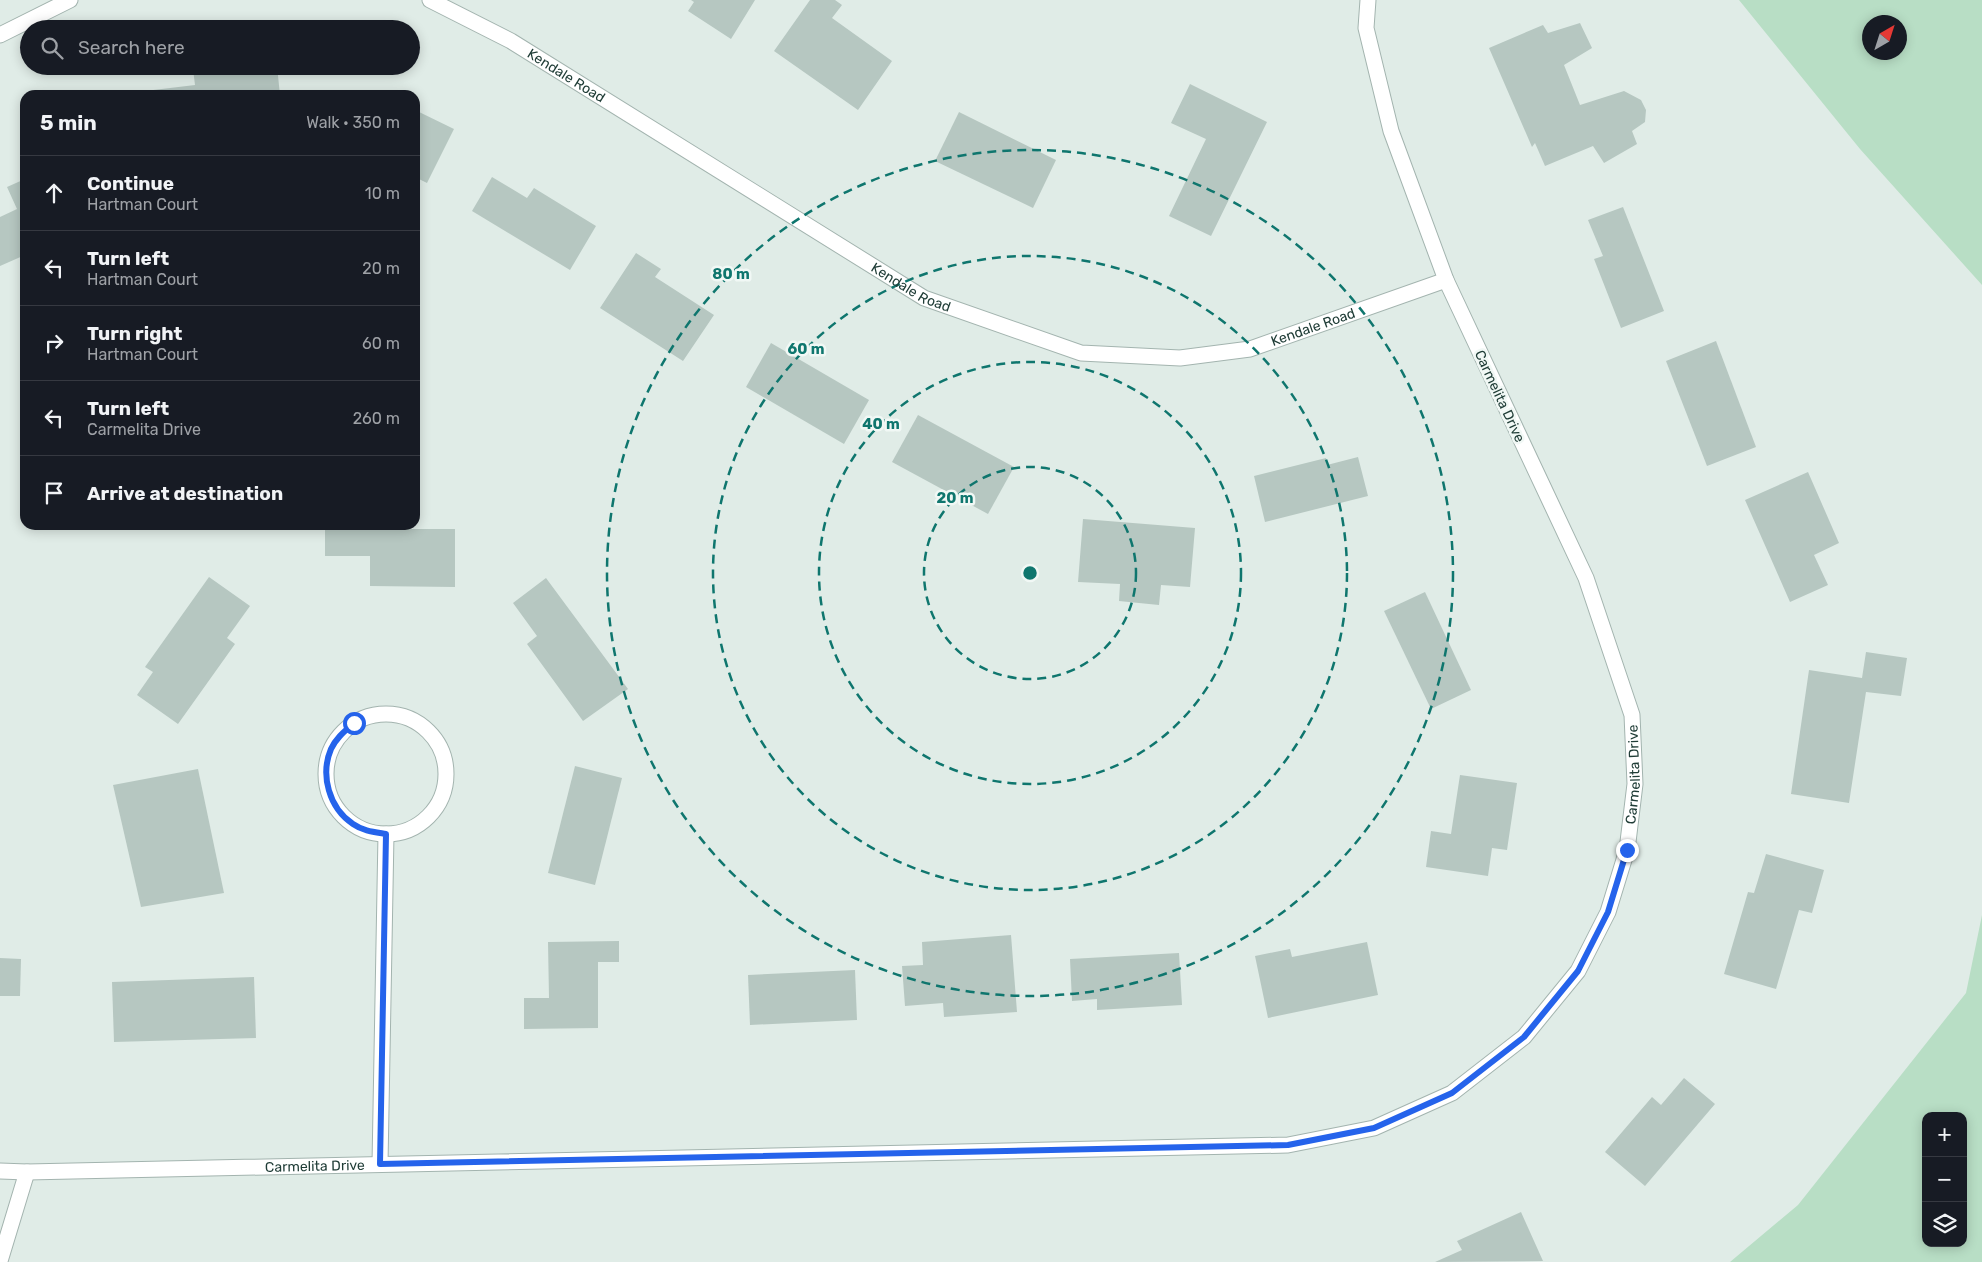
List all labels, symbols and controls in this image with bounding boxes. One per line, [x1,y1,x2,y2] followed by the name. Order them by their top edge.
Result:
[1862,15,1907,60] north arrow
[20,20,420,75] search box
[38,34,66,62] icon: search
[78,36,185,59] text: Search here
[524,45,608,106] street label: Kendale Road
[40,110,97,135] text: 5 min
[306,113,400,132] text: Walk · 350 m
[87,172,174,195] text: Continue
[40,179,68,207] icon: ahead
[365,184,400,203] text: 10 m
[87,195,198,214] text: Hartman Court
[87,247,169,270] text: Turn left
[40,254,68,282] icon: left
[362,259,400,278] text: 20 m
[868,259,953,316] street label: Kendale Road
[712,265,750,283] text: 80 m
[87,270,198,289] text: Hartman Court
[1269,305,1358,350] street label: Kendale Road
[87,322,182,345] text: Turn right
[40,329,68,357] icon: right
[362,334,400,353] text: 60 m
[788,340,824,358] text: 60 m
[87,345,198,364] text: Hartman Court
[1471,347,1528,445] street label: Carmelita Drive
[87,397,169,420] text: Turn left
[40,404,68,432] icon: left
[353,409,400,428] text: 260 m
[862,415,900,433] text: 40 m
[87,420,201,439] text: Carmelita Drive
[40,479,68,507] icon: arrive
[87,482,283,505] text: Arrive at destination
[937,489,973,507] text: 20 m
[1021,564,1039,582] centre of rings
[343,712,366,735] route start
[1622,724,1644,825] street label: Carmelita Drive
[1616,839,1639,862] route end
[1922,1112,1967,1247] map controls
[1922,1112,1967,1157] button: +
[265,1157,365,1176] street label: Carmelita Drive
[1922,1157,1967,1202] button: −
[1922,1202,1967,1247] button: layers

